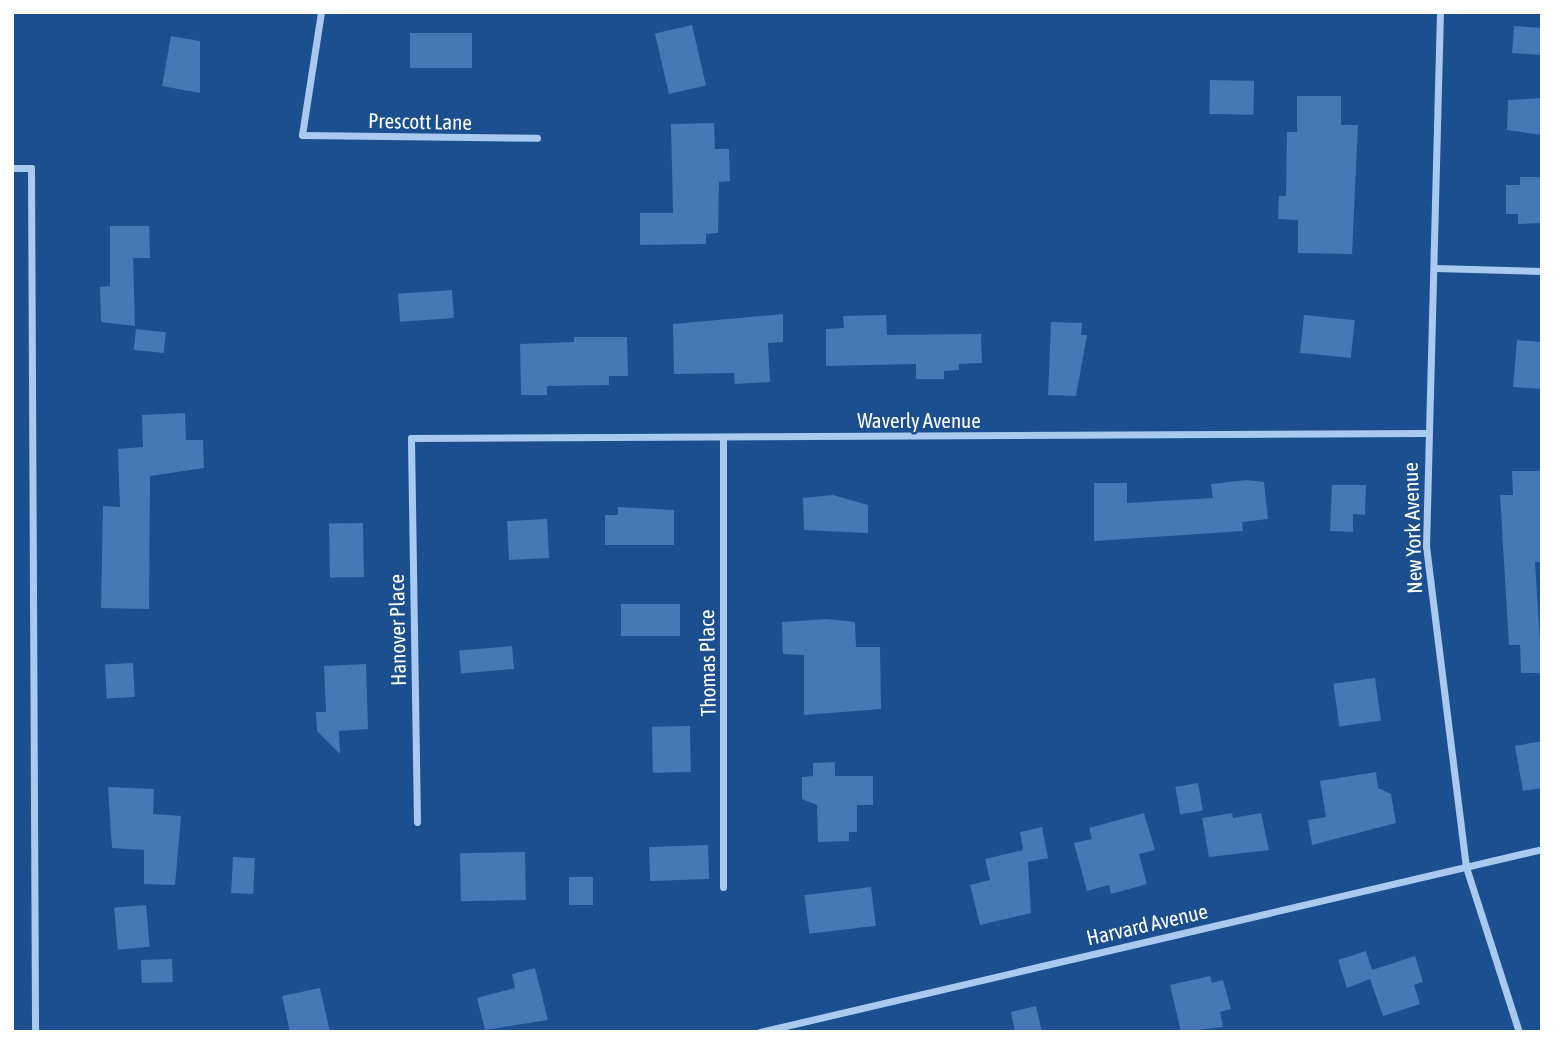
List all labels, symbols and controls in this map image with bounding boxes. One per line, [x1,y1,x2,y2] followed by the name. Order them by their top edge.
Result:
[368,107,472,135] street label: Prescott Lane
[857,407,981,433] street label: Waverly Avenue
[1397,462,1427,594] street label: New York Avenue
[383,574,411,686] street label: Hanover Place
[693,609,721,717] street label: Thomas Place
[1084,898,1210,950] street label: Harvard Avenue

